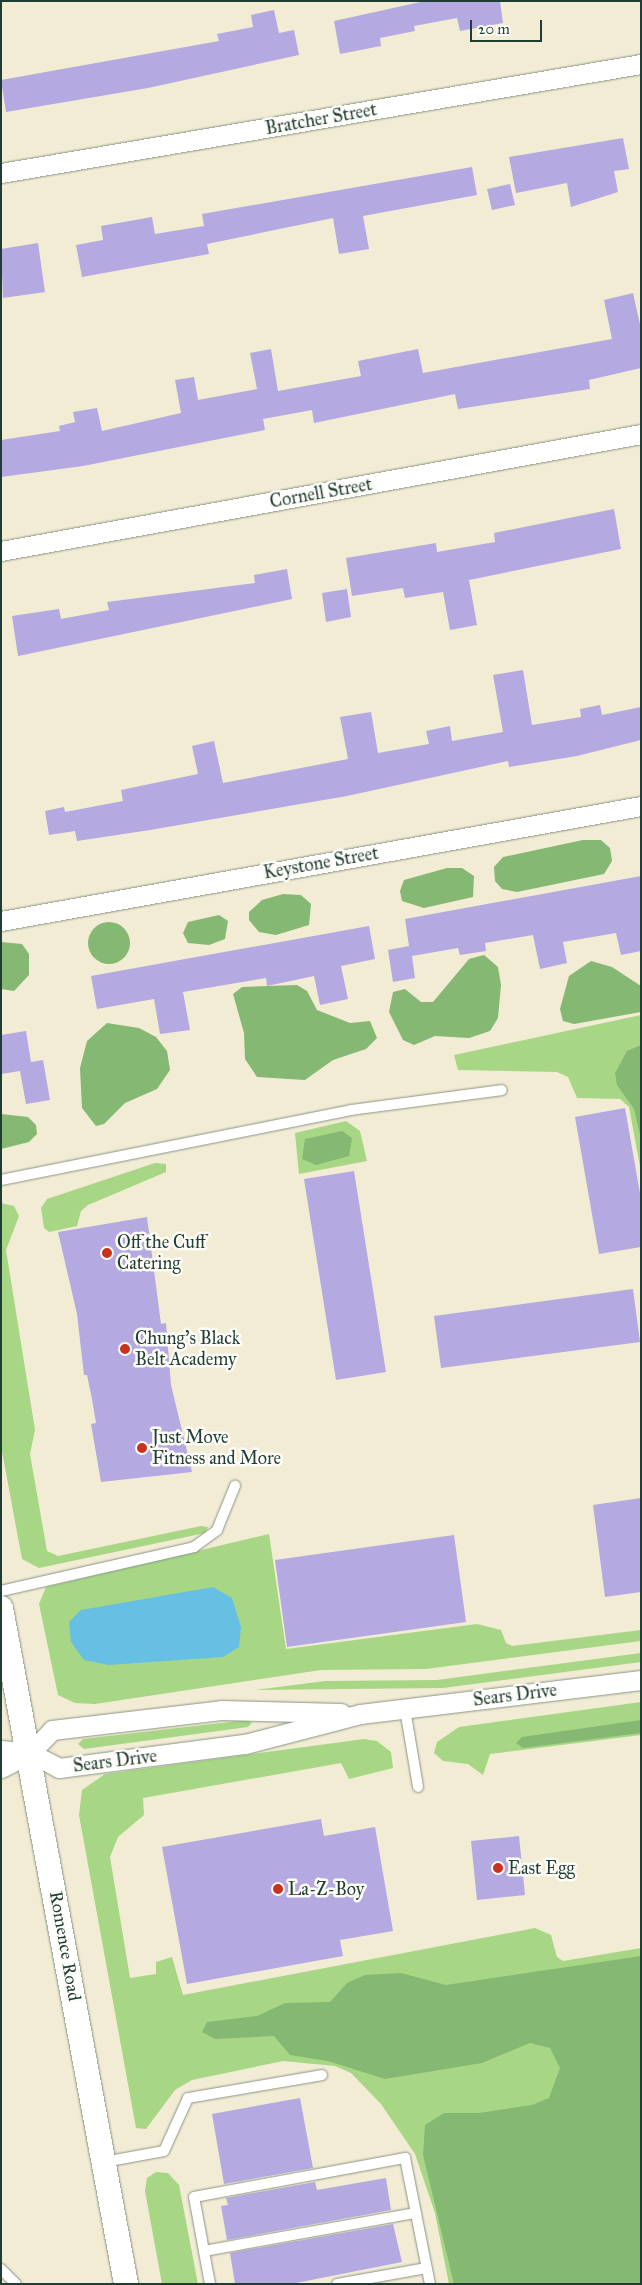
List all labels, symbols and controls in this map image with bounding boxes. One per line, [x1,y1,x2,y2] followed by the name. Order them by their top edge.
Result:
[472,10,544,42] scale bar
[478,20,510,38] text: 20 m
[264,99,378,139] street label: Bratcher Street
[268,473,374,513] street label: Cornell Street
[262,842,380,884] street label: Keystone Street
[117,1232,206,1274] place label: Off the Cuff Catering
[101,1247,113,1259] marker: Off the Cuff Catering
[135,1328,240,1370] place label: Chung's Black Belt Academy
[119,1343,131,1355] marker: Chung's Black Belt Academy
[152,1427,281,1470] place label: Just Move Fitness and More
[136,1442,148,1454] marker: Just Move Fitness and More
[472,1679,558,1711] street label: Sears Drive
[72,1745,158,1777] street label: Sears Drive
[508,1857,575,1879] place label: East Egg
[492,1862,504,1874] marker: East Egg
[288,1878,364,1900] place label: La-Z-Boy
[272,1883,284,1895] marker: La-Z-Boy
[45,1889,85,2003] street label: Romence Road

